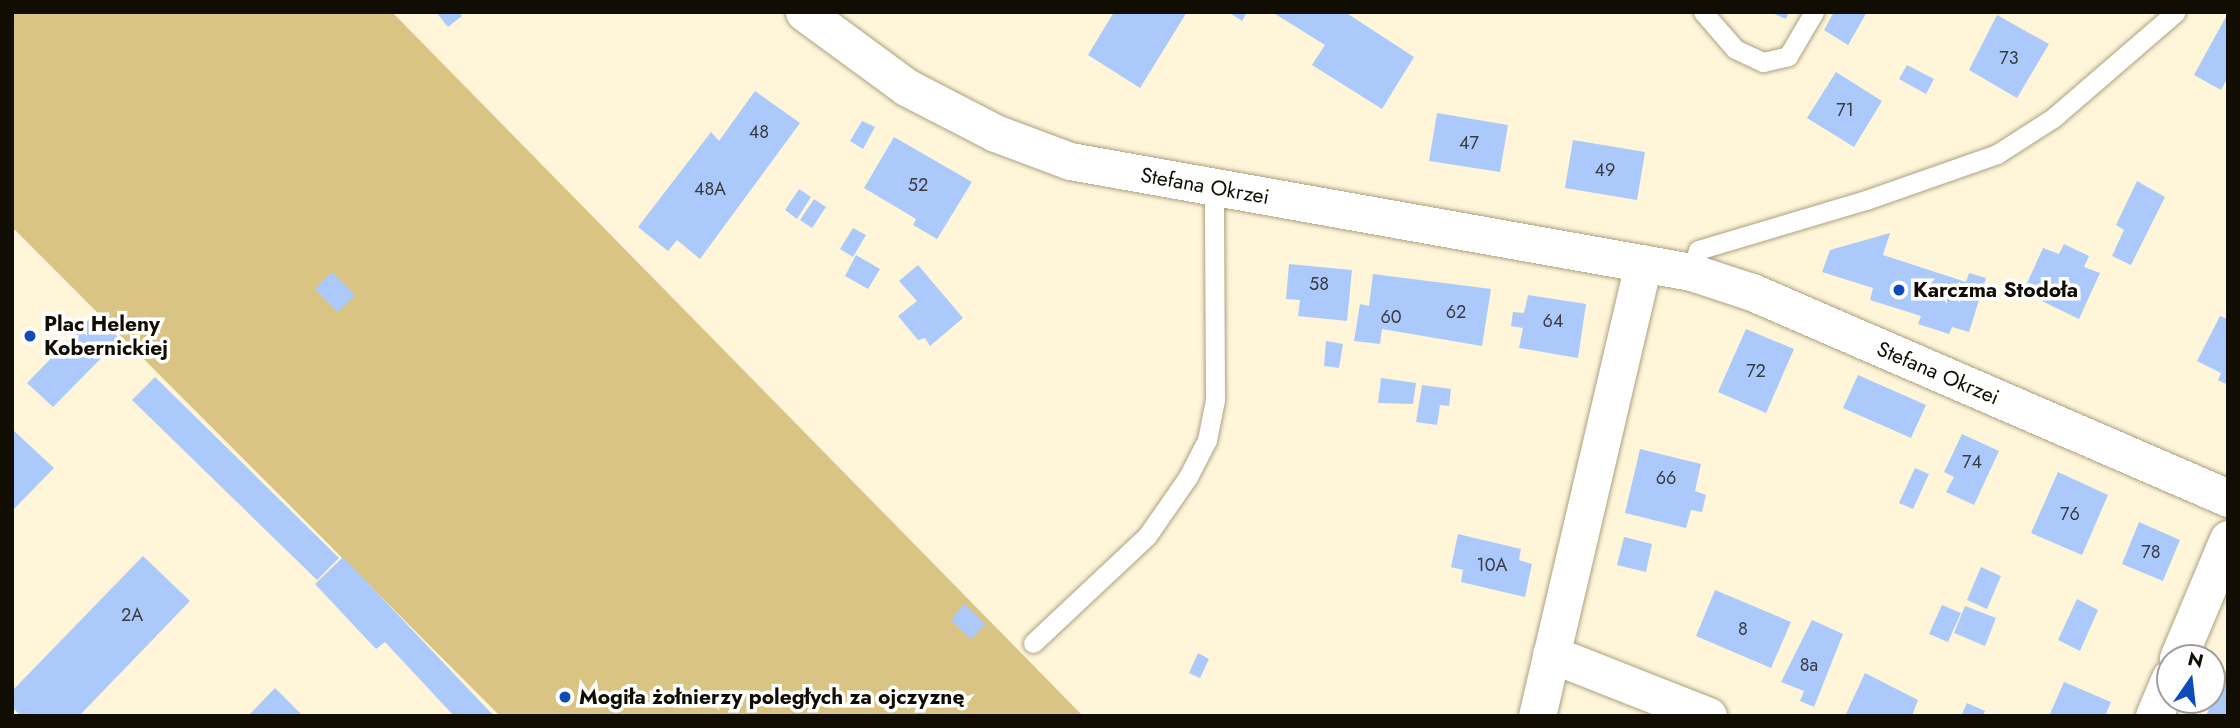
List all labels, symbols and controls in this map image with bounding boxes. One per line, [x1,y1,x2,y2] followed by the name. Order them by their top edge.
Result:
[1999,47,2019,69] house number: 73
[1836,99,1854,121] house number: 71
[749,121,769,143] house number: 48
[1459,132,1479,154] house number: 47
[1595,159,1615,181] house number: 49
[1139,162,1271,210] street label: Stefana Okrzei
[908,174,928,196] house number: 52
[694,178,726,200] house number: 48A
[1309,273,1329,295] house number: 58
[1913,277,2078,303] place label: Karczma Stodoła
[1891,282,1907,298] marker: Karczma Stodoła
[1446,301,1466,323] house number: 62
[1380,306,1402,328] house number: 60
[1543,310,1563,332] house number: 64
[44,311,168,361] place label: Plac Heleny Kobernickiej
[22,328,38,344] marker: Plac Heleny Kobernickiej
[1873,336,2003,410] street label: Stefana Okrzei
[1746,360,1766,382] house number: 72
[1962,451,1982,473] house number: 74
[1656,467,1676,489] house number: 66
[2060,503,2080,525] house number: 76
[2141,541,2161,563] house number: 78
[1477,554,1507,576] house number: 10A
[121,604,143,626] house number: 2A
[1738,618,1748,640] house number: 8
[2156,644,2226,714] north arrow
[2185,645,2206,675] text: N
[1800,654,1818,676] house number: 8a
[579,684,964,710] place label: Mogiła żołnierzy poległych za ojczyznę
[557,689,573,705] marker: Mogiła żołnierzy poległych za ojczyznę

